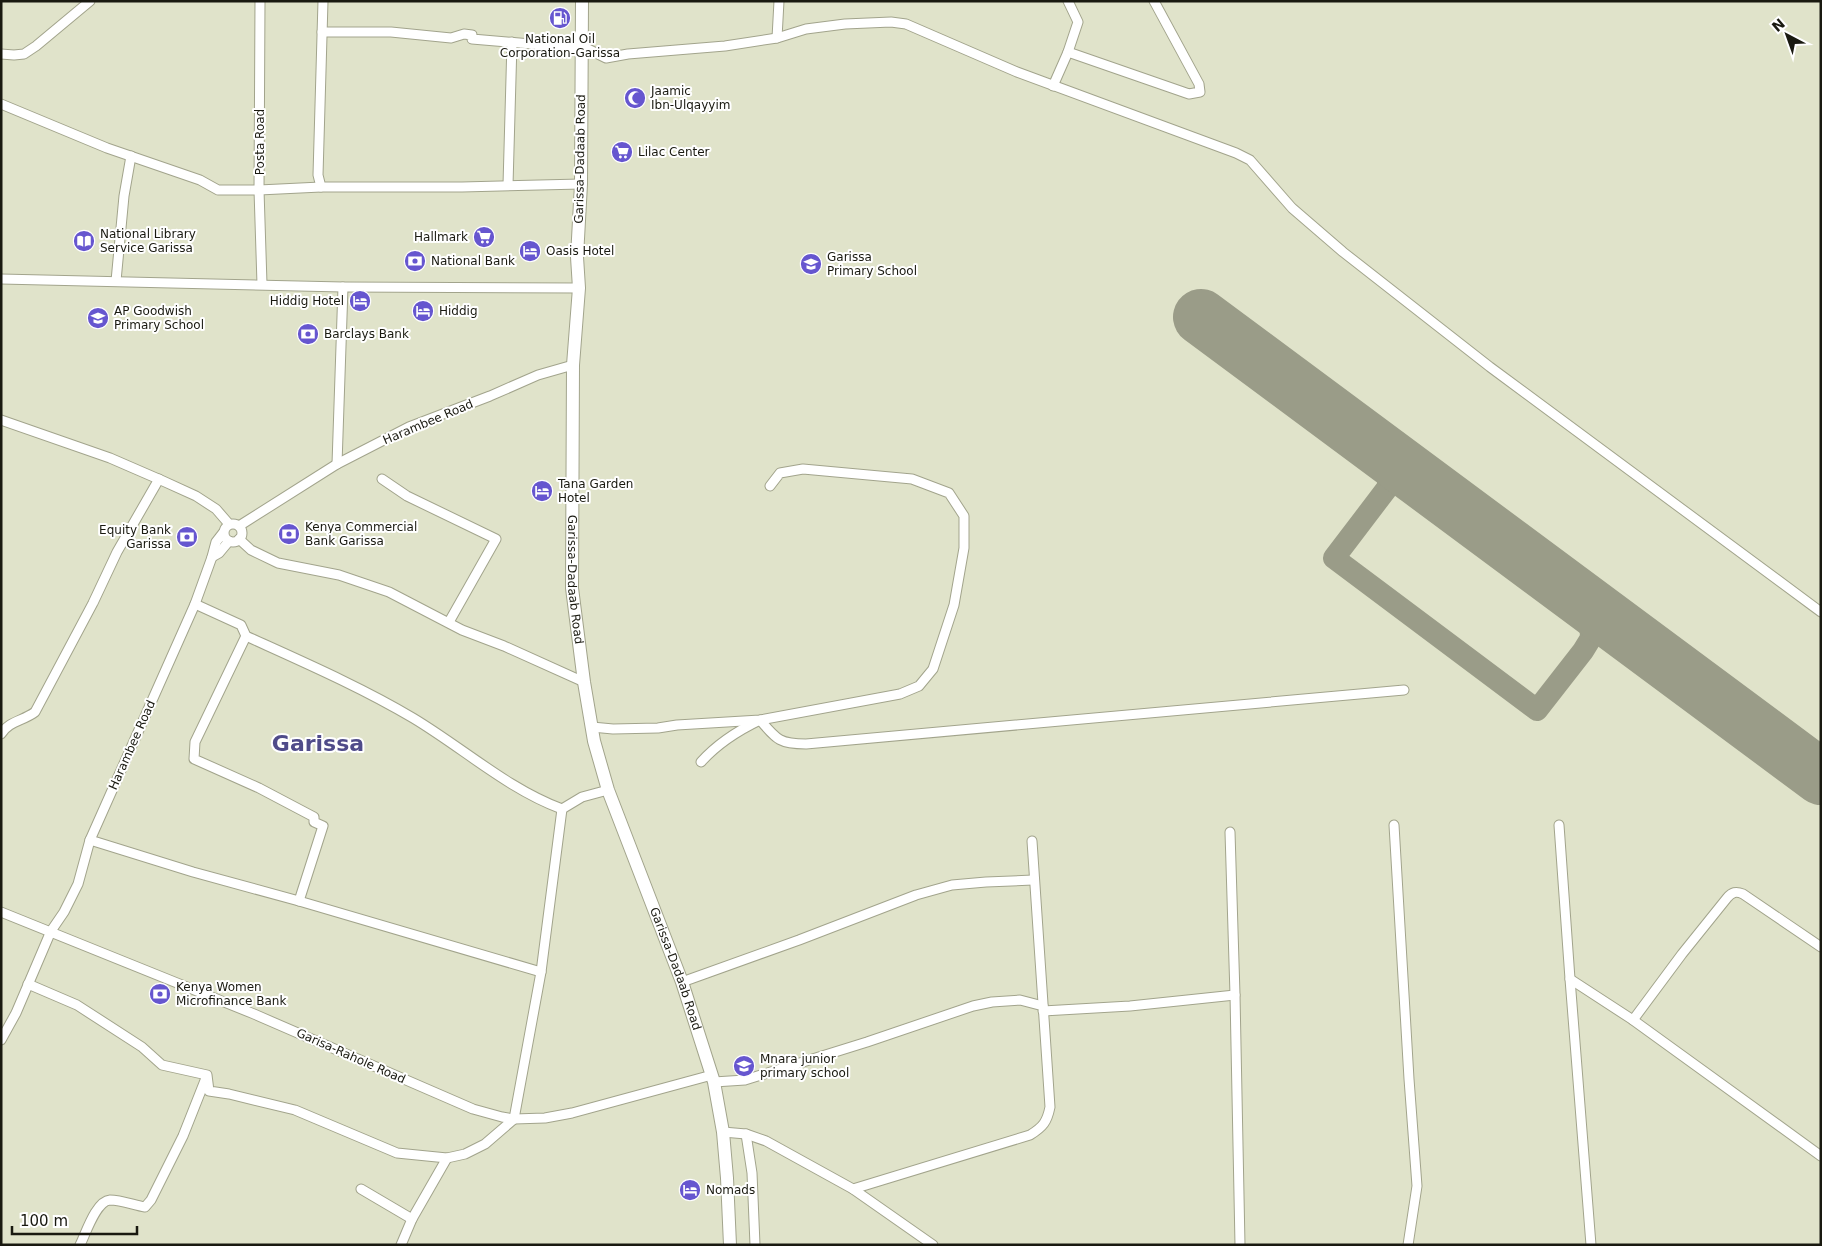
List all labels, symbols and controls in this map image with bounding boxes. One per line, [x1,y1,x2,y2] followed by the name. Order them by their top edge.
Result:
[548,6,572,30] fuel station icon: National Oil Corporation-Garissa
[1762,10,1812,60] north arrow
[1769,15,1788,35] text: N
[500,32,620,60] place label: National Oil Corporation-Garissa
[650,84,730,112] place label: Jaamic Ibn-Ulqayyim
[623,86,647,110] mosque icon: Jaamic Ibn-Ulqayyim
[572,94,588,224] street label: Garissa-Dadaab Road
[253,109,267,175] street label: Posta Road
[610,140,634,164] supermarket icon: Lilac Center
[638,145,710,159] place label: Lilac Center
[472,225,496,249] supermarket icon: Hallmark
[100,227,196,255] place label: National Library Service Garissa
[72,229,96,253] library icon: National Library Service Garissa
[414,230,468,244] place label: Hallmark
[518,239,542,263] hotel icon: Oasis Hotel
[546,244,614,258] place label: Oasis Hotel
[403,249,427,273] bank icon: National Bank
[827,250,917,278] place label: Garissa Primary School
[799,252,823,276] school or university icon: Garissa Primary School
[431,254,515,268] place label: National Bank
[348,289,372,313] hotel icon: Hiddig Hotel
[270,294,344,308] place label: Hiddig Hotel
[411,299,435,323] hotel icon: Hiddig
[114,304,204,332] place label: AP Goodwish Primary School
[439,304,478,318] place label: Hiddig
[86,306,110,330] school or university icon: AP Goodwish Primary School
[296,322,320,346] bank icon: Barclays Bank
[324,327,409,341] place label: Barclays Bank
[381,397,475,447] street label: Harambee Road
[557,477,633,505] place label: Tana Garden Hotel
[530,479,554,503] hotel icon: Tana Garden Hotel
[565,515,586,645] street label: Garissa-Dadaab Road
[305,520,417,548] place label: Kenya Commercial Bank Garissa
[277,522,301,546] bank icon: Kenya Commercial Bank Garissa
[99,523,171,551] place label: Equity Bank Garissa
[175,525,199,549] bank icon: Equity Bank Garissa
[106,698,158,792] street label: Harambee Road
[272,731,364,756] district label: Garissa
[647,905,704,1032] street label: Garissa-Dadaab Road
[176,980,286,1008] place label: Kenya Women Microfinance Bank
[148,982,172,1006] bank icon: Kenya Women Microfinance Bank
[294,1026,408,1086] street label: Garisa-Rahole Road
[760,1052,849,1080] place label: Mnara junior primary school
[732,1054,756,1078] school or university icon: Mnara junior primary school
[678,1178,702,1202] hotel icon: Nomads
[706,1183,755,1197] place label: Nomads
[12,1204,138,1236] scale bar
[20,1212,68,1230] text: 100 m

